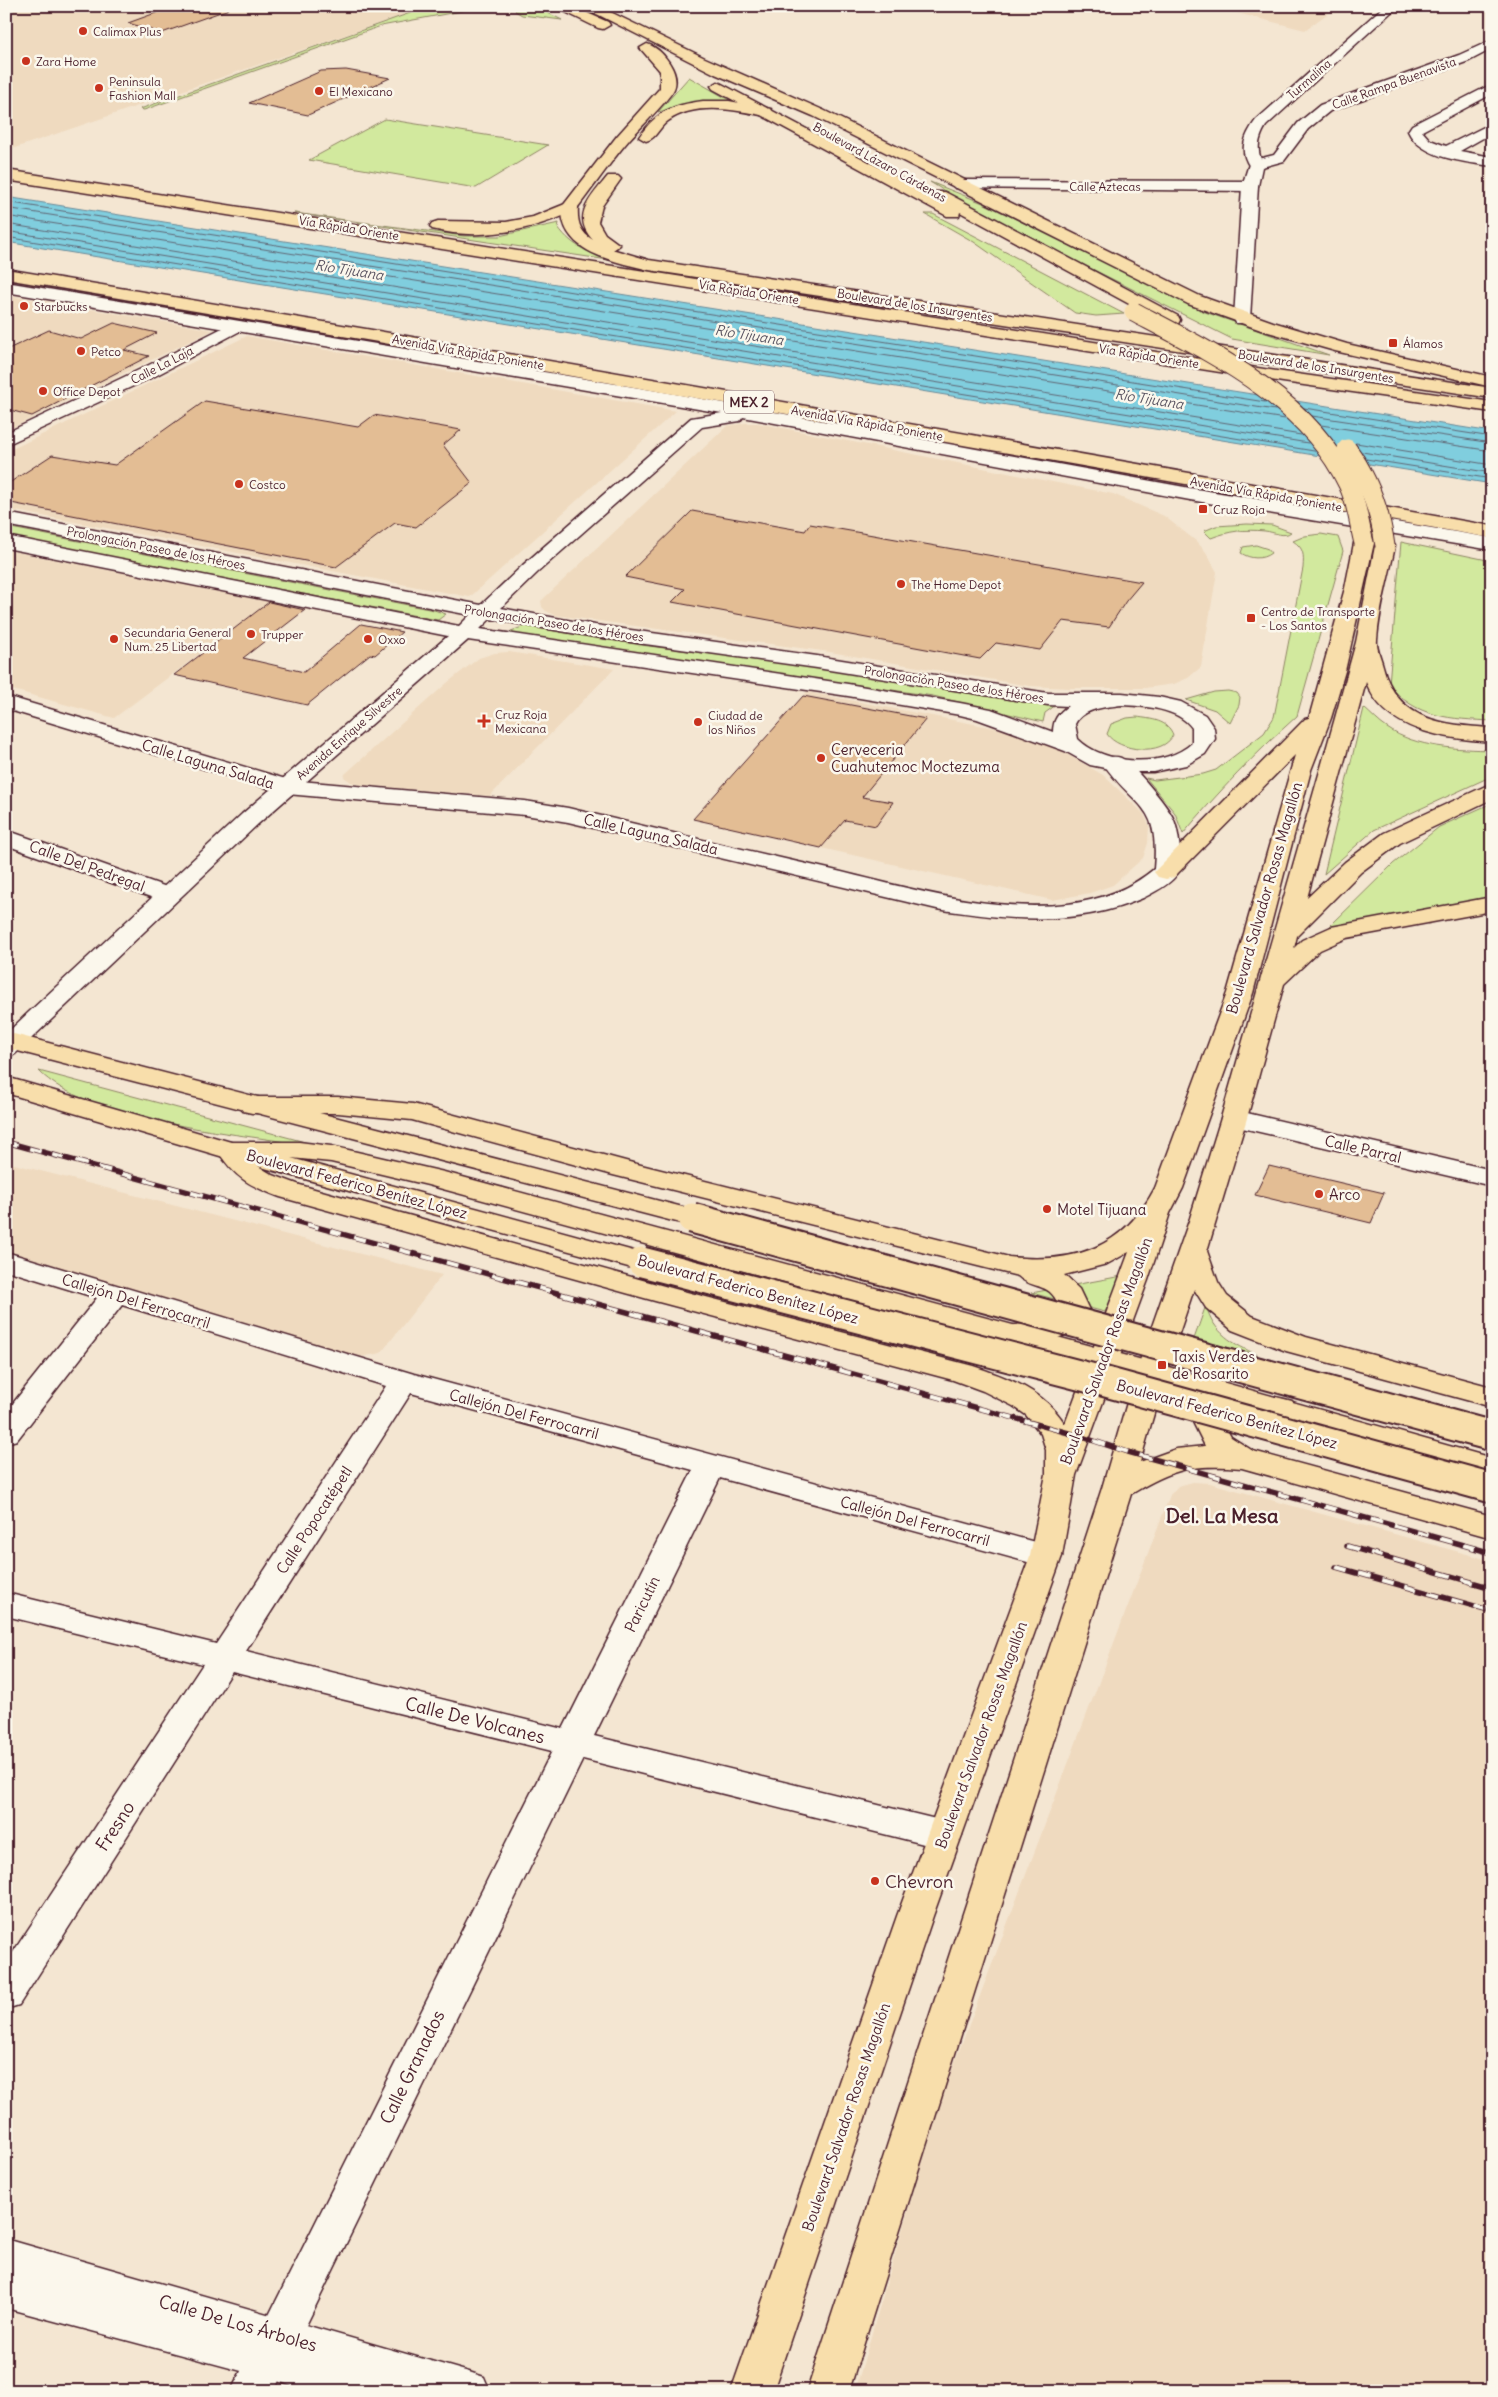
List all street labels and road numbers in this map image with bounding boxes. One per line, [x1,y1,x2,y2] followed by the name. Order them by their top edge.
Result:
[1330,54,1458,112] street label: Calle Rampa Buenavista
[1284,56,1334,102] street label: Turmalina
[811,119,949,205] street label: Boulevard Lázaro Cárdenas
[1069,179,1141,194] street label: Calle Aztecas
[298,213,400,243] street label: Vía Rápida Oriente
[698,277,800,307] street label: Vía Rápida Oriente
[836,285,994,325] street label: Boulevard de los Insurgentes
[391,331,545,373] street label: Avenida Vía Rápida Poniente
[1098,341,1200,371] street label: Vía Rápida Oriente
[128,343,196,387] street label: Calle La Laja
[1237,346,1395,386] street label: Boulevard de los Insurgentes
[724,391,774,414] road number: MEX 2
[790,402,944,444] street label: Avenida Vía Rápida Poniente
[1189,473,1343,515] street label: Avenida Vía Rápida Poniente
[65,523,247,573] street label: Prolongación Paseo de los Héroes
[463,601,645,645] street label: Prolongación Paseo de los Héroes
[863,662,1045,706] street label: Prolongación Paseo de los Héroes
[293,683,405,783] street label: Avenida Enríque Silvestre
[140,735,277,793] street label: Calle Laguna Salada
[1222,780,1306,1016] street label: Boulevard Salvador Rosas Magallón
[582,809,720,859] street label: Calle Laguna Salada
[27,836,147,896] street label: Calle Del Pedregal
[1323,1131,1403,1167] street label: Calle Parral
[244,1145,470,1223] street label: Boulevard Federico Benítez López
[1056,1234,1156,1467] street label: Boulevard Salvador Rosas Magallón
[635,1250,861,1328] street label: Boulevard Federico Benítez López
[60,1269,212,1333] street label: Callejón Del Ferrocarril
[1114,1375,1340,1453] street label: Boulevard Federico Benítez López
[447,1385,601,1443] street label: Callejón Del Ferrocarril
[272,1462,356,1578] street label: Calle Popocatépetl
[838,1492,992,1550] street label: Callejón Del Ferrocarril
[620,1573,664,1635] street label: Paricutín
[931,1618,1031,1851] street label: Boulevard Salvador Rosas Magallón
[403,1692,547,1748] street label: Calle De Volcanes
[90,1797,140,1855] street label: Fresno
[798,2000,894,2234] street label: Boulevard Salvador Rosas Magallón
[374,2006,450,2128] street label: Calle Granados
[156,2289,320,2357] street label: Calle De Los Árboles

